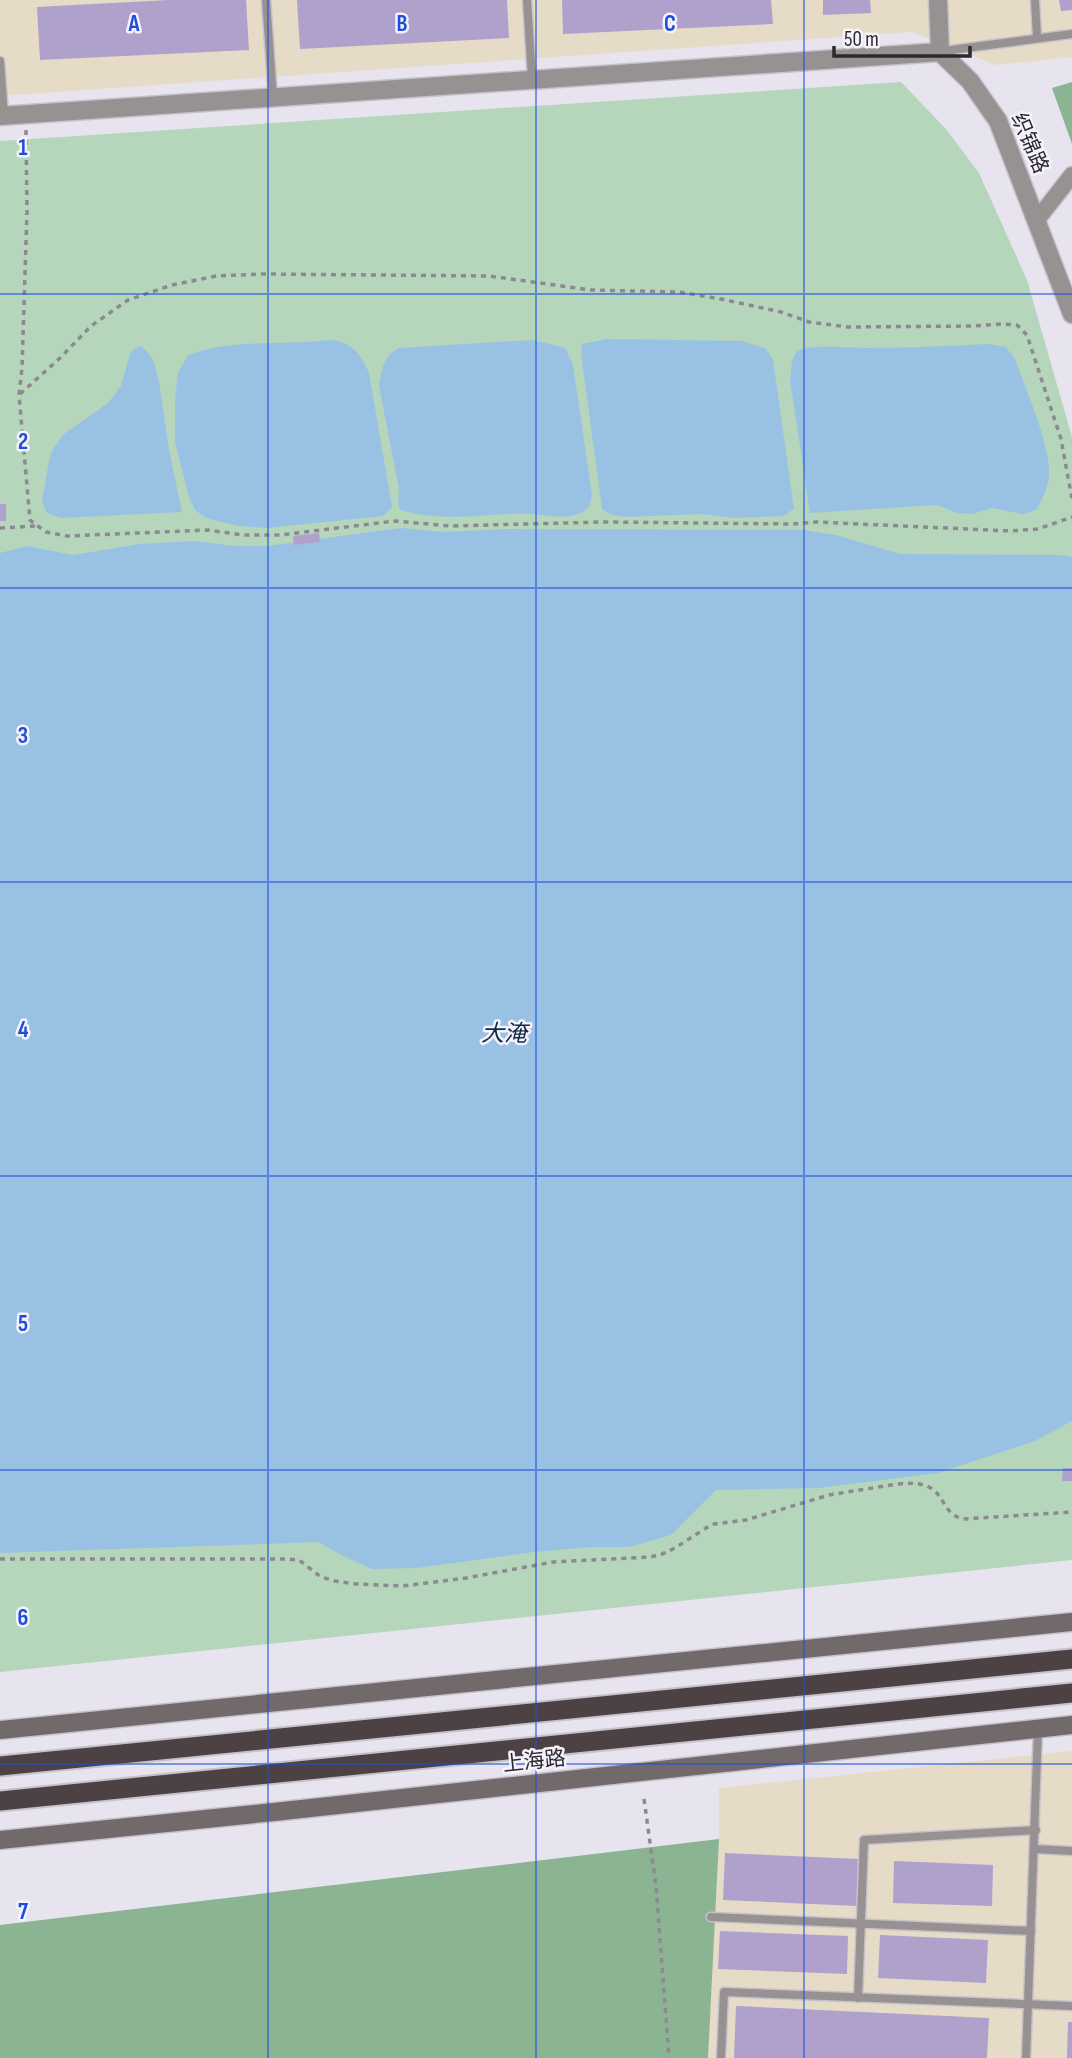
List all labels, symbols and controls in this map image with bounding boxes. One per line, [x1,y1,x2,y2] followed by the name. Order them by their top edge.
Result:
[128,10,141,38] text: A
[397,10,408,38] text: B
[664,10,676,38] text: C
[834,14,970,58] scale bar
[844,27,879,52] text: 50 m
[1006,109,1053,177] street label: 织锦路
[18,134,28,162] text: 1
[18,428,28,456] text: 2
[18,722,28,750] text: 3
[18,1016,29,1044] text: 4
[481,1020,531,1048] water label: 大淹
[18,1310,28,1338] text: 5
[18,1604,28,1632] text: 6
[501,1746,567,1777] street label: 上海路
[18,1898,28,1926] text: 7

